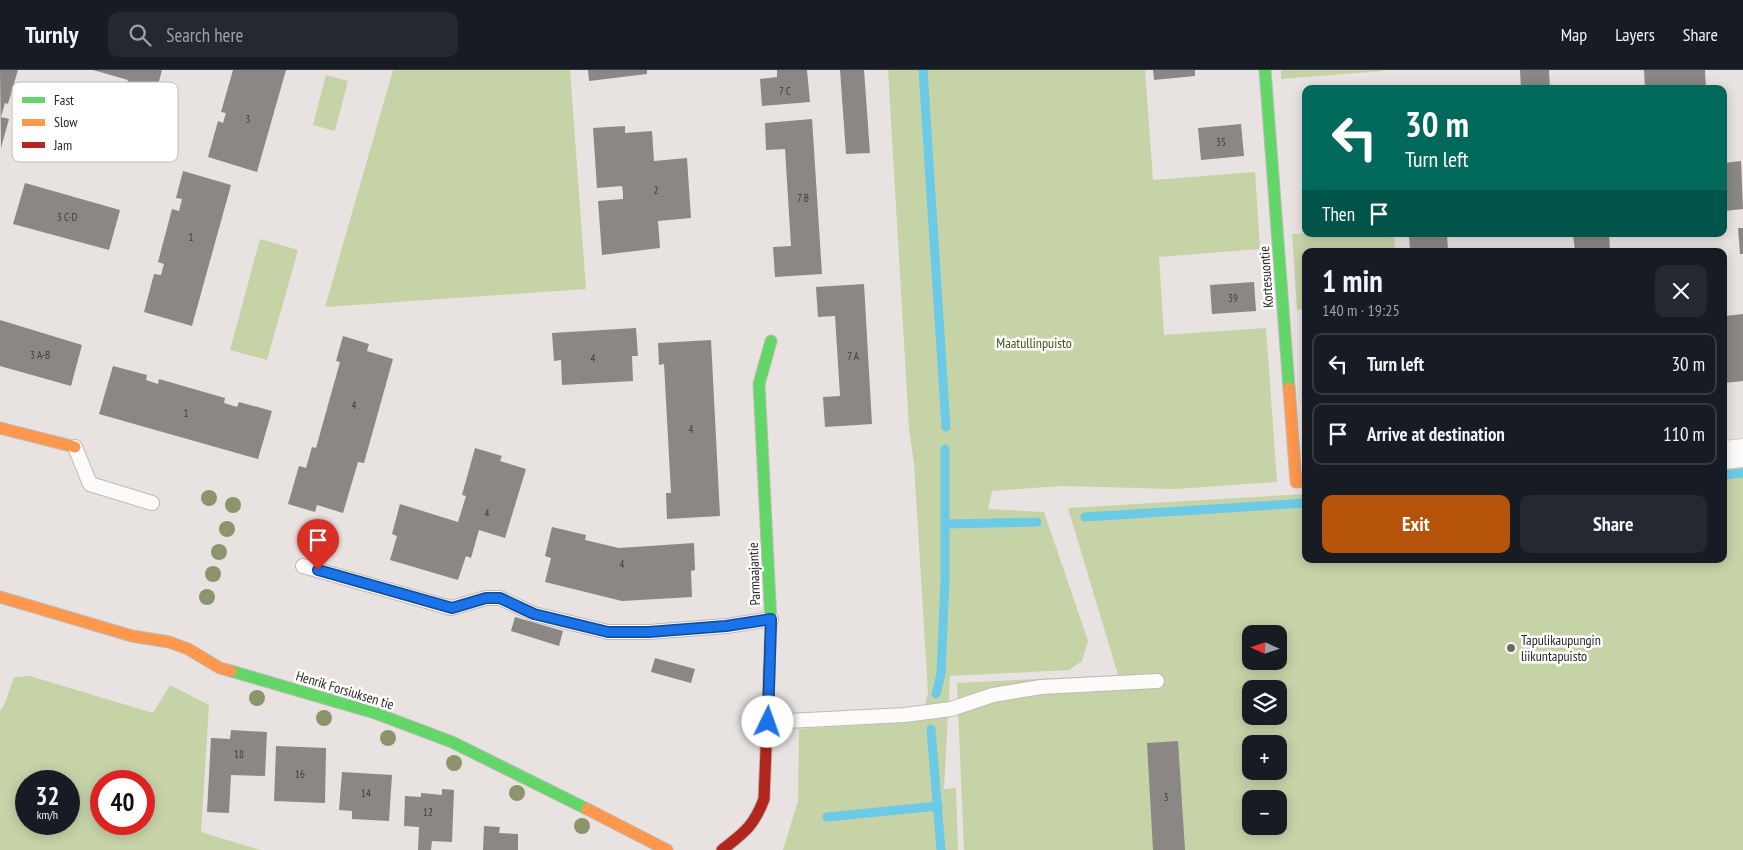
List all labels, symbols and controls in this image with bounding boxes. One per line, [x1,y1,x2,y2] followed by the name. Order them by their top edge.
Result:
[108,12,458,57] search box
[25,19,78,50] text: Turnly
[126,21,154,49] icon: search
[166,23,243,47] text: Search here
[1561,23,1587,46] text: Map
[1615,23,1655,46] text: Layers
[1683,23,1718,46] text: Share
[12,82,178,162] legend
[779,84,791,98] house number: 7 C
[54,91,74,109] text: Fast
[1405,101,1469,147] text: 30 m
[1322,105,1387,170] icon: left
[246,112,251,126] house number: 3
[54,113,78,131] text: Slow
[1216,135,1226,149] house number: 35
[53,136,72,154] text: Jam
[1405,145,1469,173] text: Turn left
[654,183,659,197] house number: 2
[797,191,809,205] house number: 7 B
[1365,200,1393,228] icon: arrive
[1322,202,1355,226] text: Then
[57,210,78,224] house number: 3 C-D
[189,230,194,244] house number: 1
[1255,245,1277,308] street label: Kortesuontie
[1322,261,1383,300] text: 1 min
[1655,265,1707,317] button: close
[1228,291,1238,305] house number: 39
[1322,300,1400,320] text: 140 m · 19:25
[996,334,1072,352] park label: Maatullinpuisto
[30,348,50,362] house number: 3 A-B
[847,349,860,363] house number: 7 A
[1324,350,1352,378] icon: left
[591,351,596,365] house number: 4
[1367,352,1424,376] text: Turn left
[1672,352,1705,376] text: 30 m
[352,398,357,412] house number: 4
[184,406,189,420] house number: 1
[1324,420,1352,448] icon: arrive
[689,422,694,436] house number: 4
[1367,422,1505,446] text: Arrive at destination
[1663,422,1705,446] text: 110 m
[1322,495,1510,553] button: Exit
[1520,495,1707,553] button: Share
[485,506,490,520] house number: 4
[297,519,339,570] pin
[304,526,332,554] icon: arrive
[744,542,764,606] street label: Parmaajantie
[620,557,625,571] house number: 4
[1242,625,1288,670] north arrow
[1242,625,1287,835] map controls
[1521,631,1601,665] place label: Tapulikaupungin liikuntapuisto
[1505,642,1517,654] marker: Tapulikaupungin liikuntapuisto
[294,667,396,714] street label: Henrik Forsiuksen tie
[1242,680,1287,725] button: layers
[741,695,793,747] position arrow
[1242,735,1287,780] button: +
[234,747,244,761] house number: 18
[295,767,305,781] house number: 16
[90,770,155,835] speed limit sign: 40
[36,780,59,812] text: 32
[361,786,371,800] house number: 14
[1164,790,1169,804] house number: 3
[1242,790,1287,835] button: −
[423,805,433,819] house number: 12
[37,807,58,822] text: km/h

